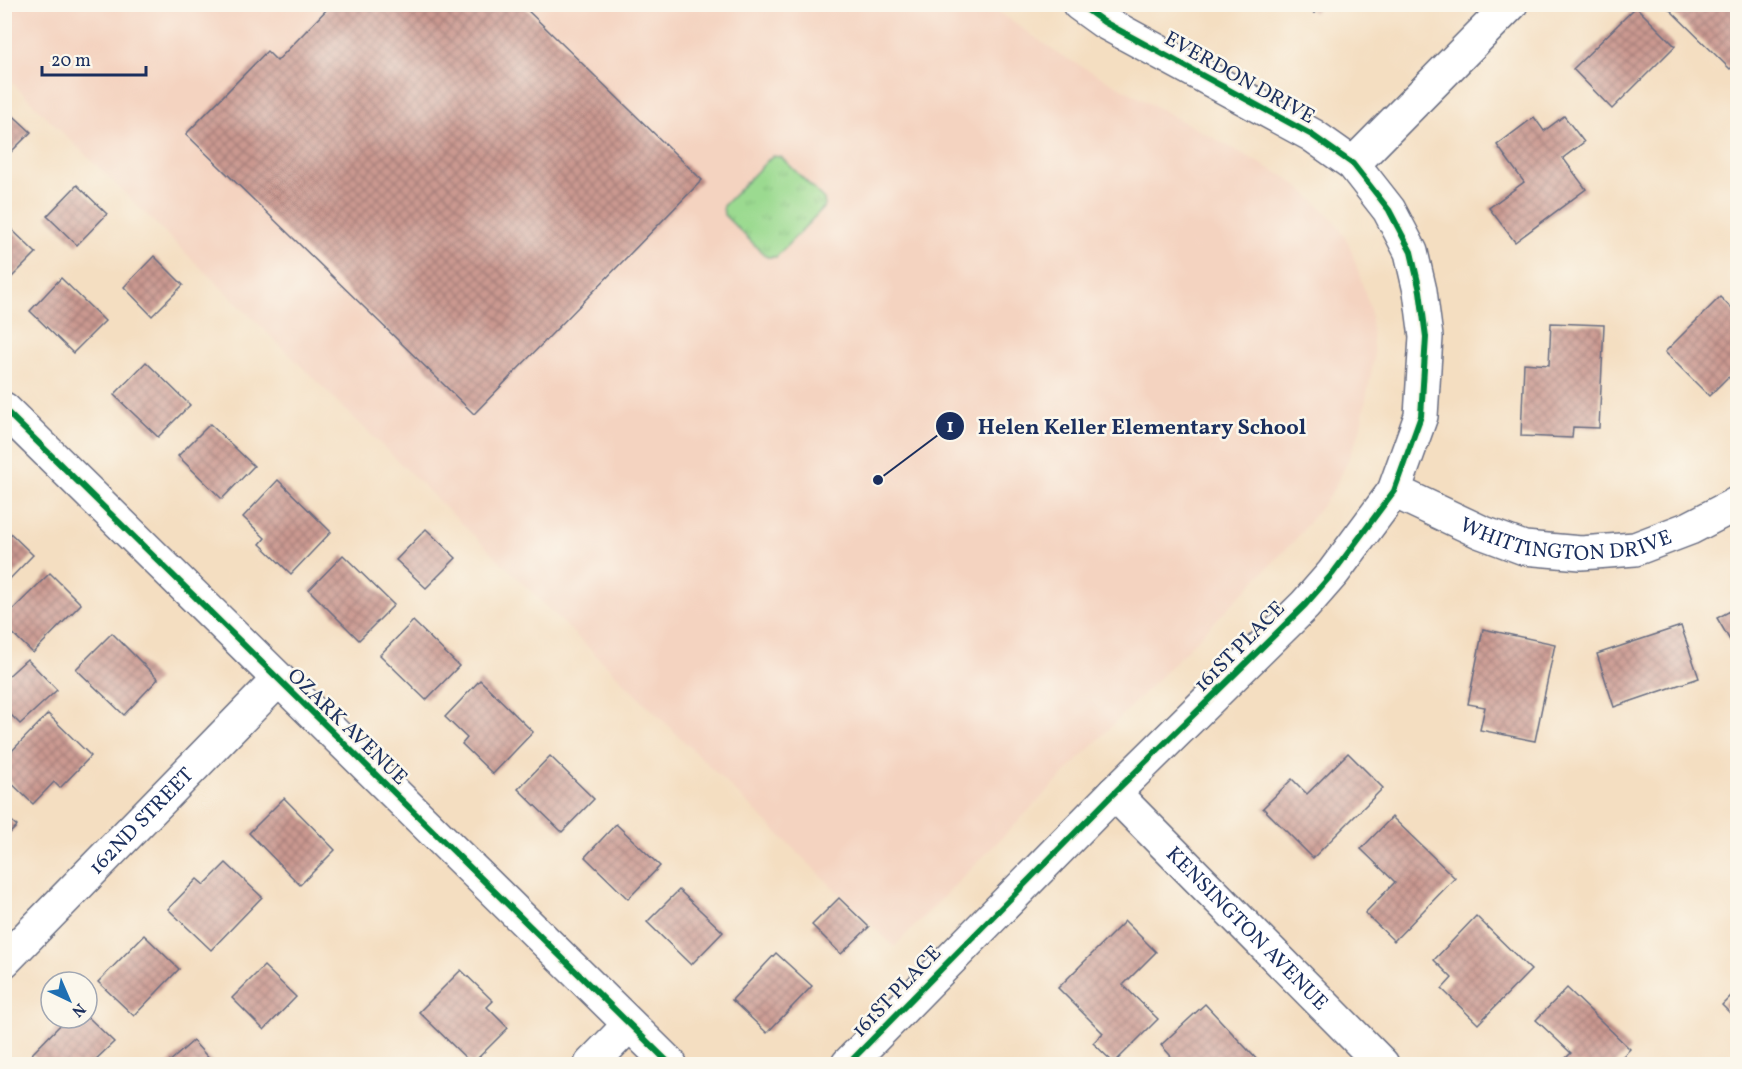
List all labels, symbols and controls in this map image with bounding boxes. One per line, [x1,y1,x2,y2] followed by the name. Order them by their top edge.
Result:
[1159,25,1320,132] street label: EVERDON DRIVE
[42,39,146,77] scale bar
[51,49,91,74] text: 20 m
[935,406,1318,446] callout: Helen Keller Elementary School
[978,413,1306,444] text: Helen Keller Elementary School
[946,415,954,440] text: 1
[1455,511,1676,569] street label: WHITTINGTON DRIVE
[1188,595,1292,699] street label: 161ST PLACE
[280,662,414,792] street label: OZARK AVENUE
[83,762,201,882] street label: 162ND STREET
[1159,841,1334,1018] street label: KENSINGTON AVENUE
[846,939,949,1045] street label: 161ST PLACE
[39,970,99,1030] north arrow
[66,997,90,1022] text: N

